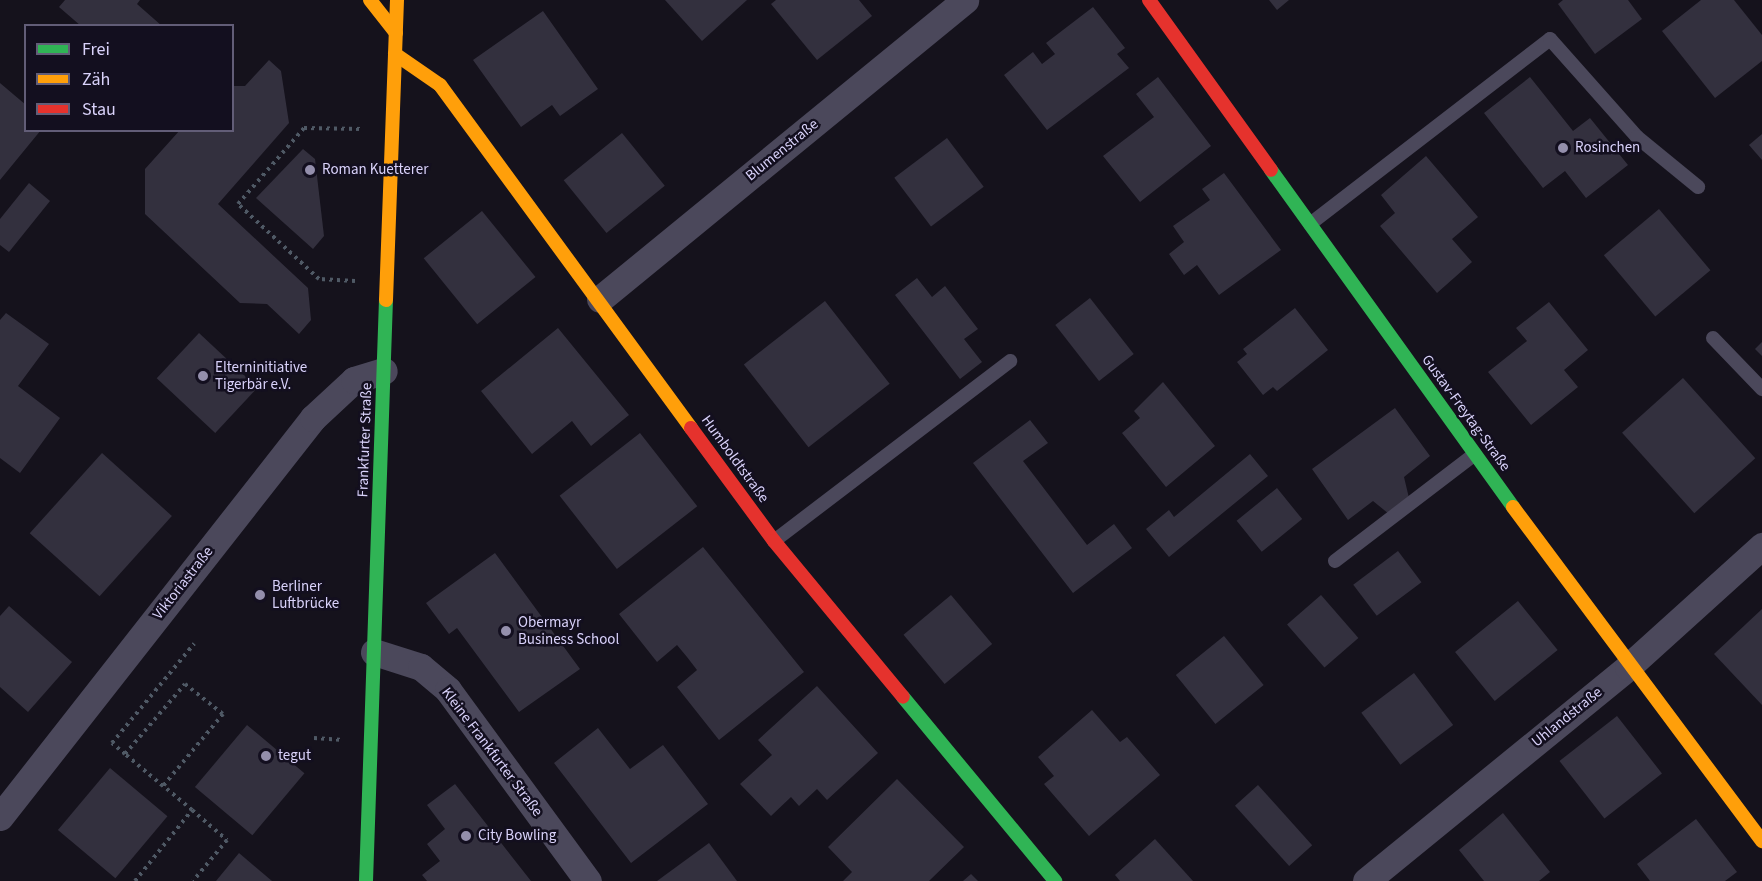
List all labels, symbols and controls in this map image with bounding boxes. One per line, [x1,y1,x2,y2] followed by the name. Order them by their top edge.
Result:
[24,24,234,132] legend
[82,37,110,62] text: Frei
[82,67,110,92] text: Zäh
[82,97,116,122] text: Stau
[742,115,822,185] street label: Blumenstraße
[1575,139,1640,157] place label: Rosinchen
[1556,141,1570,155] marker: Rosinchen
[322,161,428,179] place label: Roman Kuetterer
[303,163,317,177] marker: Roman Kuetterer
[1418,351,1514,475] street label: Gustav-Freytag-Straße
[215,358,307,393] place label: Elterninitiative Tigerbär e.V.
[196,369,210,383] marker: Elterninitiative Tigerbär e.V.
[354,382,376,498] street label: Frankfurter Straße
[697,412,773,506] street label: Humboldtstraße
[149,543,217,623] street label: Viktoriastraße
[272,577,339,612] place label: Berliner Luftbrücke
[253,588,267,602] marker: Berliner Luftbrücke
[518,613,619,648] place label: Obermayr Business School
[499,624,513,638] marker: Obermayr Business School
[1528,683,1606,751] street label: Uhlandstraße
[438,684,546,820] street label: Kleine Frankfurter Straße
[278,747,311,765] place label: tegut
[259,749,273,763] marker: tegut
[478,827,556,845] place label: City Bowling
[459,829,473,843] marker: City Bowling

